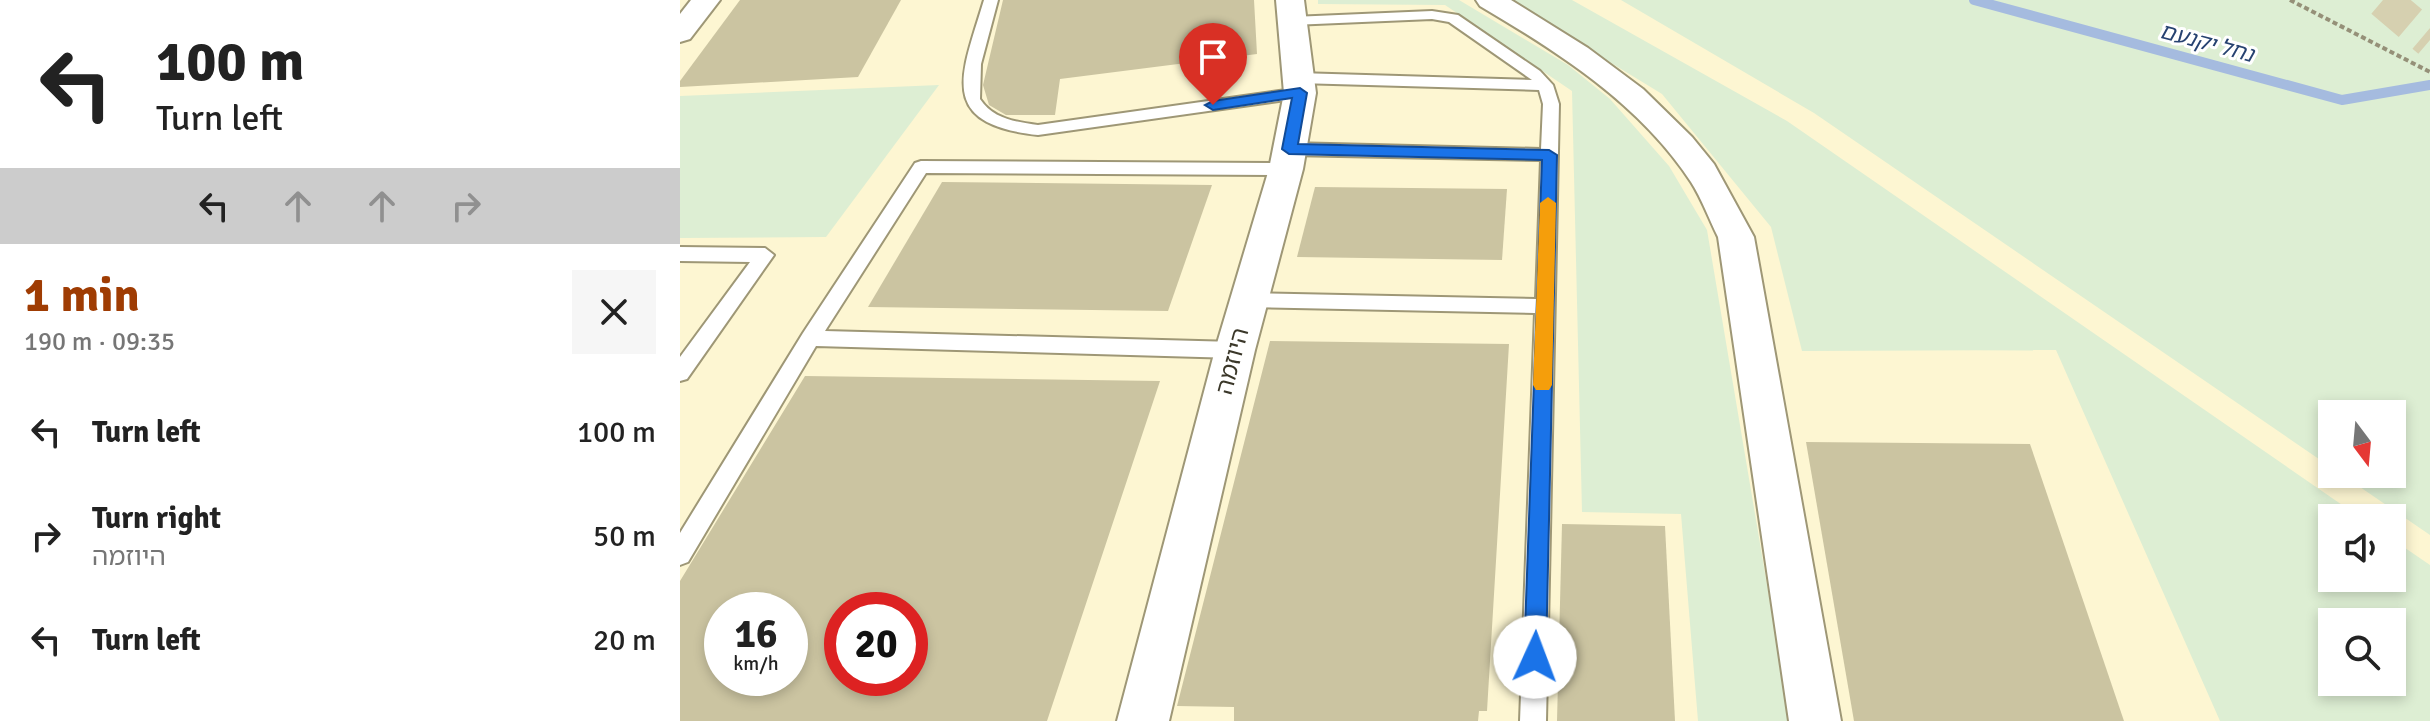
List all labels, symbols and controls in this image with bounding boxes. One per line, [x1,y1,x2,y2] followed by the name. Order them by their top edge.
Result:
[2157,17,2258,68] water label: נחל יקנעם
[1179,23,1247,105] pin
[156,27,304,96] text: 100 m
[24,32,128,136] icon: left
[1191,35,1235,79] icon: arrive
[156,96,283,141] text: Turn left
[192,184,236,228] icon: left
[276,184,320,228] icon: ahead
[360,184,404,228] icon: ahead
[444,184,488,228] icon: right
[24,266,140,325] text: 1 min
[572,270,656,354] button: close
[1209,324,1255,398] street label: היוזמה
[24,326,175,358] text: 190 m · 09:35
[2318,400,2406,488] north arrow
[2318,400,2406,696] map controls
[24,410,68,454] icon: left
[92,414,201,451] text: Turn left
[577,414,656,451] text: 100 m
[92,500,221,537] text: Turn right
[2318,504,2406,592] button: sound
[24,514,68,558] icon: right
[593,518,656,555] text: 50 m
[92,541,166,573] text: היוזמה
[824,592,928,696] speed limit sign: 20
[2318,608,2406,696] button: search
[734,609,778,659] text: 16
[1493,615,1577,699] position arrow
[24,618,68,662] icon: left
[92,622,201,659] text: Turn left
[593,622,656,659] text: 20 m
[733,651,779,676] text: km/h

